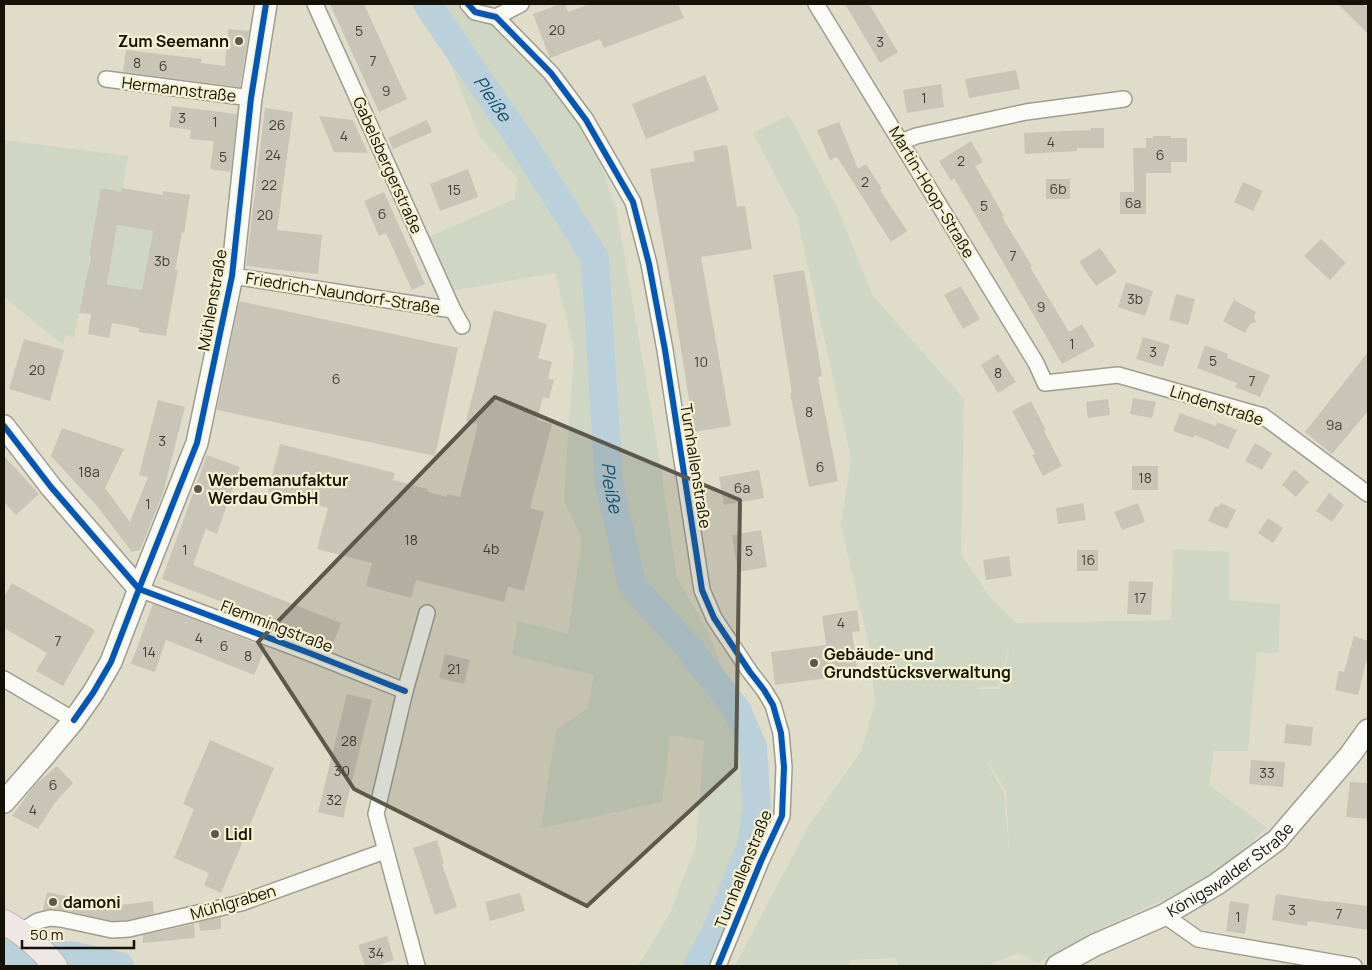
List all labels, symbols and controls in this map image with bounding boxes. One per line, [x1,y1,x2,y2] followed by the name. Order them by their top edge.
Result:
[549,20,565,39] house number: 20
[355,21,363,40] house number: 5
[118,30,229,52] place label: Zum Seemann
[876,32,884,51] house number: 3
[233,35,245,47] marker: Zum Seemann
[369,51,377,70] house number: 7
[133,53,141,72] house number: 8
[159,56,167,75] house number: 6
[469,70,518,127] water label: Pleiße
[120,71,238,107] street label: Hermannstraße
[382,81,390,100] house number: 9
[921,88,927,107] house number: 1
[348,93,428,237] street label: Gabelsbergerstraße
[178,108,186,127] house number: 3
[212,112,218,131] house number: 1
[269,115,285,134] house number: 26
[884,122,980,262] street label: Martin-Hoop-Straße
[340,126,348,145] house number: 4
[1047,132,1055,151] house number: 4
[265,145,281,164] house number: 24
[1156,145,1164,164] house number: 6
[219,147,227,166] house number: 5
[957,151,965,170] house number: 2
[861,172,869,191] house number: 2
[261,175,277,194] house number: 22
[1050,179,1066,198] house number: 6b
[447,180,461,199] house number: 15
[1125,193,1141,212] house number: 6a
[980,196,988,215] house number: 5
[378,204,386,223] house number: 6
[257,205,273,224] house number: 20
[1009,246,1017,265] house number: 7
[192,247,232,353] street label: Mühlenstraße
[154,251,170,270] house number: 3b
[244,267,442,319] street label: Friedrich-Naundorf-Straße
[1127,289,1143,308] house number: 3b
[1037,297,1045,316] house number: 9
[1069,334,1075,353] house number: 1
[1149,342,1157,361] house number: 3
[1209,351,1217,370] house number: 5
[694,352,708,371] house number: 10
[29,360,45,379] house number: 20
[994,363,1002,382] house number: 8
[332,369,340,388] house number: 6
[1248,371,1256,390] house number: 7
[1167,379,1267,431] street label: Lindenstraße
[675,402,717,530] street label: Turnhallenstraße
[805,402,813,421] house number: 8
[1326,415,1342,434] house number: 9a
[158,431,166,450] house number: 3
[816,457,824,476] house number: 6
[78,462,100,481] house number: 18a
[597,462,629,517] water label: Pleiße
[1138,468,1152,487] house number: 18
[208,469,348,509] place label: Werbemanufaktur Werdau GmbH
[734,478,750,497] house number: 6a
[192,483,204,495] marker: Werbemanufaktur Werdau GmbH
[145,494,151,513] house number: 1
[404,530,418,549] house number: 18
[483,539,499,558] house number: 4b
[182,540,188,559] house number: 1
[745,541,753,560] house number: 5
[1081,550,1095,569] house number: 16
[1134,588,1146,607] house number: 17
[218,594,336,658] street label: Flemmingstraße
[837,613,845,632] house number: 4
[195,628,203,647] house number: 4
[54,631,62,650] house number: 7
[220,636,228,655] house number: 6
[142,642,156,661] house number: 14
[824,643,1011,683] place label: Gebäude- und Grundstücksverwaltung
[244,646,252,665] house number: 8
[808,657,820,669] marker: Gebäude- und Grundstücksverwaltung
[447,659,461,678] house number: 21
[341,731,357,750] house number: 28
[334,761,350,780] house number: 30
[1259,763,1275,782] house number: 33
[49,775,57,794] house number: 6
[326,790,342,809] house number: 32
[29,800,37,819] house number: 4
[709,806,777,932] street label: Turnhallenstraße
[1163,818,1298,922] street label: Königswalder Straße
[225,823,252,845] place label: Lidl
[209,828,221,840] marker: Lidl
[188,879,278,925] street label: Mühlgraben
[63,891,121,913] place label: damoni
[47,896,59,908] marker: damoni
[1288,900,1296,919] house number: 3
[1335,904,1343,923] house number: 7
[1235,907,1241,926] house number: 1
[22,918,135,950] scale bar
[30,924,64,945] text: 50 m
[368,943,384,962] house number: 34

